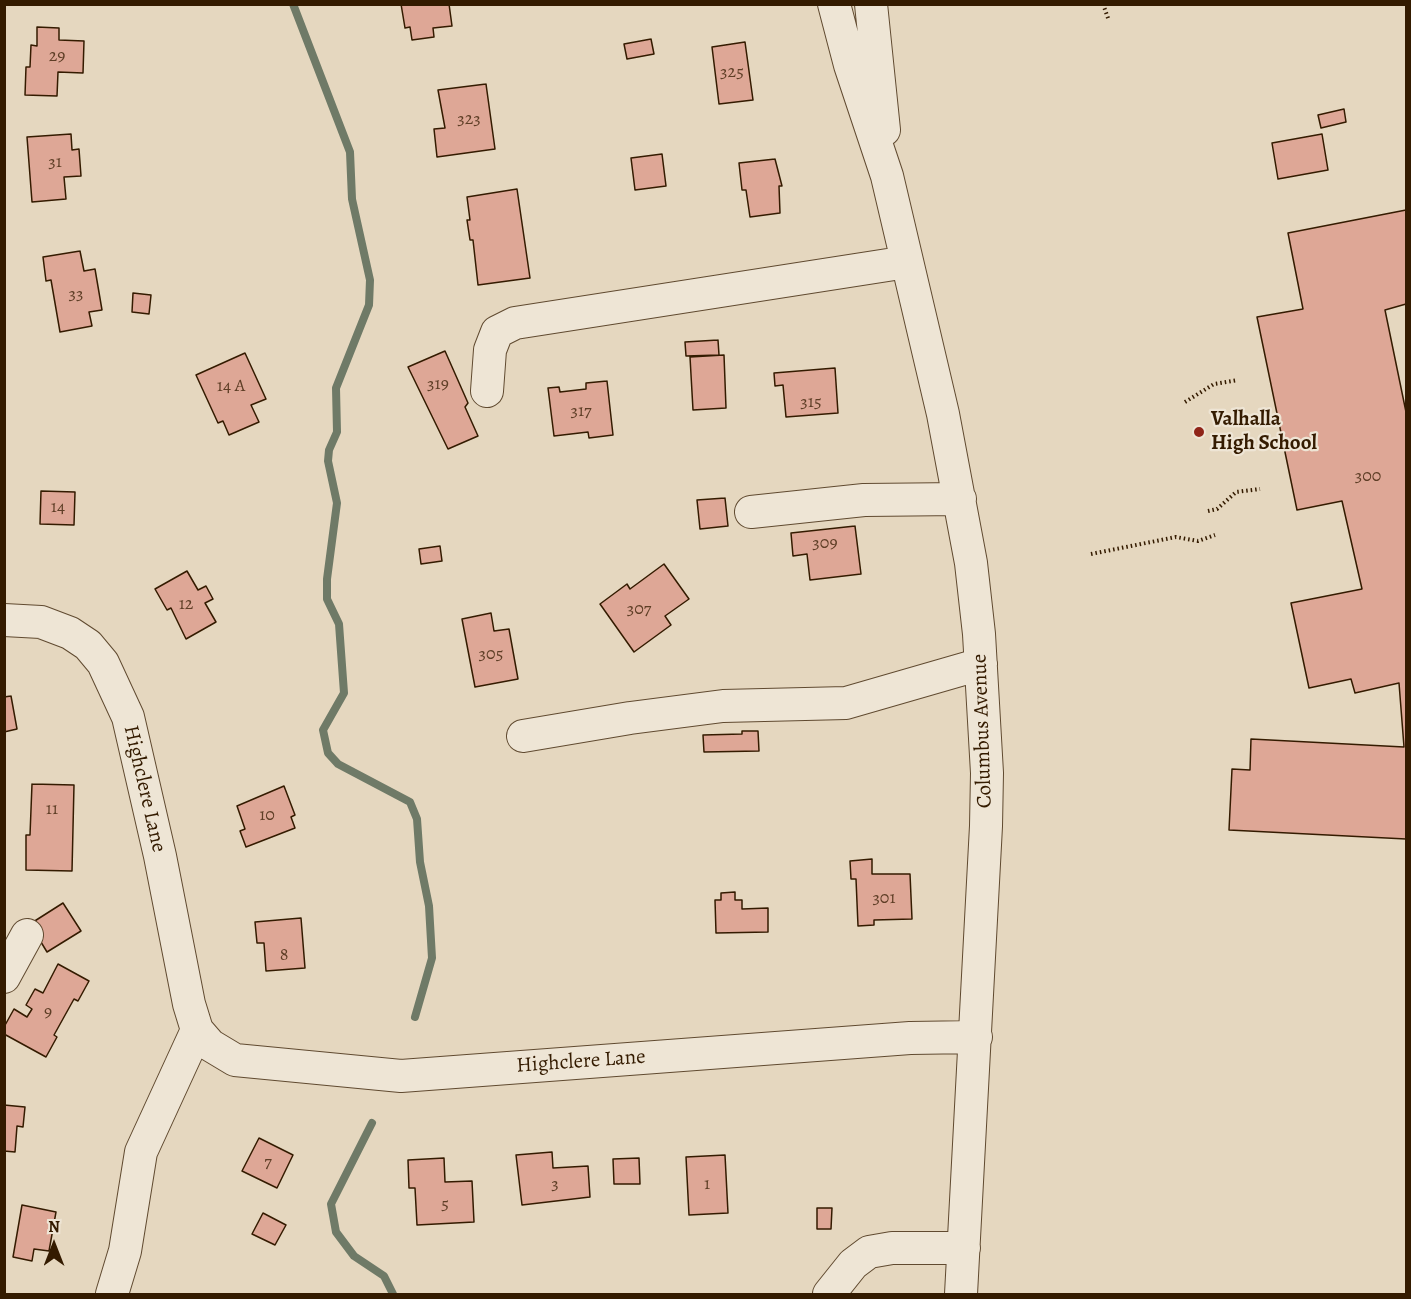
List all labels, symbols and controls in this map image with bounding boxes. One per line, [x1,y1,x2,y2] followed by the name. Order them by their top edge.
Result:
[49,46,65,68] house number: 29
[720,62,744,84] house number: 325
[457,109,481,131] house number: 323
[48,152,62,174] house number: 31
[69,284,83,306] house number: 33
[427,374,449,396] house number: 319
[217,376,245,398] house number: 14 A
[800,392,822,414] house number: 315
[570,401,592,423] house number: 317
[1211,407,1317,457] place label: Valhalla High School
[1192,425,1206,439] marker: Valhalla High School
[1355,466,1381,488] house number: 300
[51,497,65,519] house number: 14
[812,533,838,555] house number: 309
[179,594,193,616] house number: 12
[627,599,651,621] house number: 307
[479,644,503,666] house number: 305
[968,653,998,809] street label: Columbus Avenue
[117,723,171,855] street label: Highclere Lane
[46,799,58,821] house number: 11
[259,805,275,827] house number: 10
[872,888,896,910] house number: 301
[280,945,288,967] house number: 8
[44,1002,52,1024] house number: 9
[516,1045,646,1079] street label: Highclere Lane
[264,1152,272,1174] house number: 7
[551,1174,559,1196] house number: 3
[704,1174,710,1196] house number: 1
[441,1194,449,1216] house number: 5
[24,1215,84,1275] north arrow
[48,1216,60,1238] text: N

